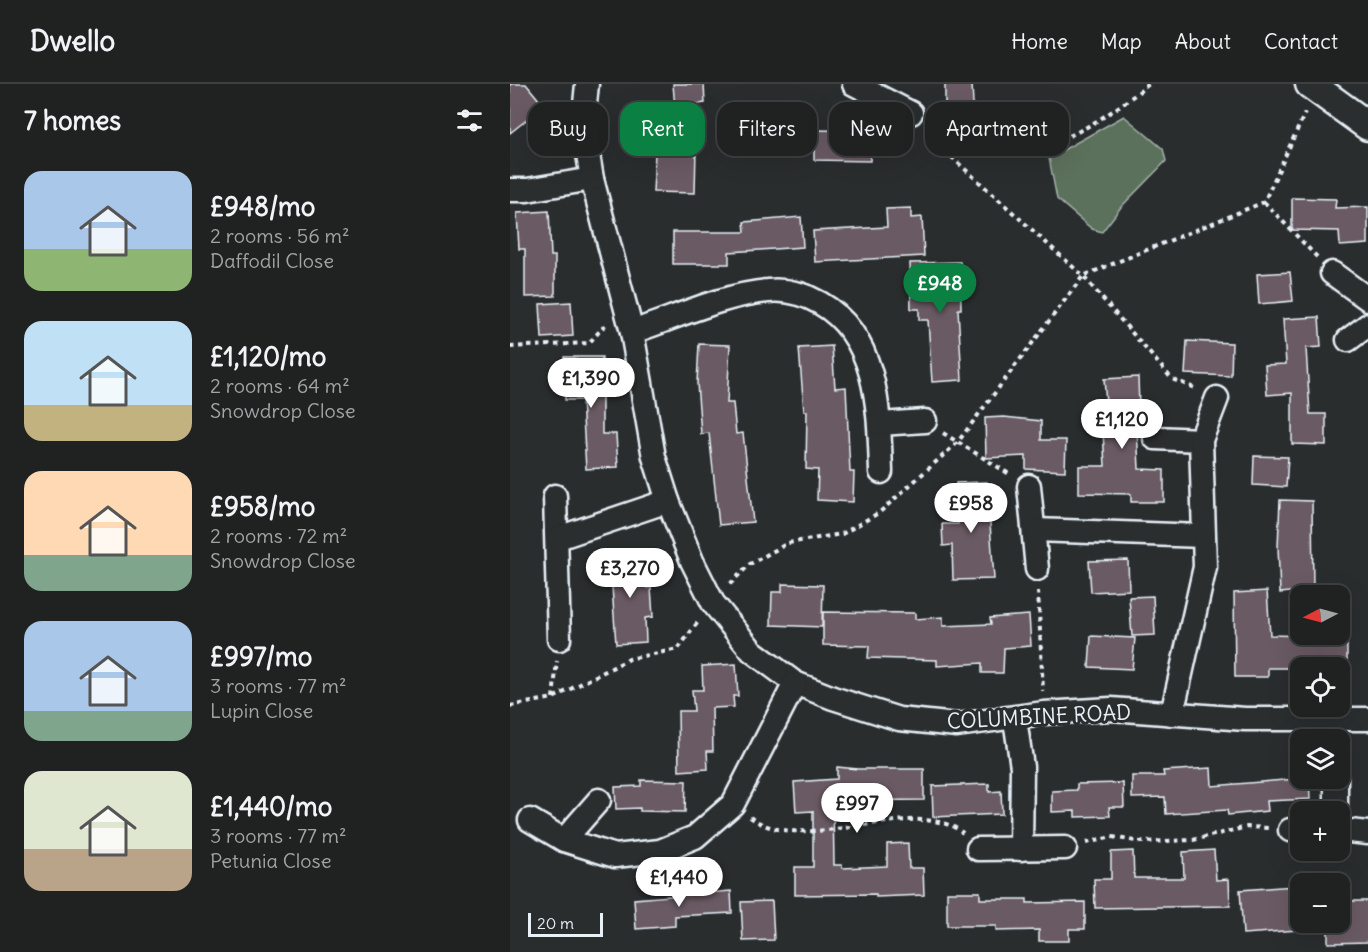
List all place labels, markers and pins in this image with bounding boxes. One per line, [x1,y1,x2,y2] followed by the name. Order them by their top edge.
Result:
[904,263,976,314] pin: £948
[542,358,640,409] pin: £1,390
[1073,399,1171,450] pin: £1,120
[935,483,1007,534] pin: £958
[581,548,679,599] pin: £3,270
[821,783,893,834] pin: £997
[630,857,728,908] pin: £1,440

